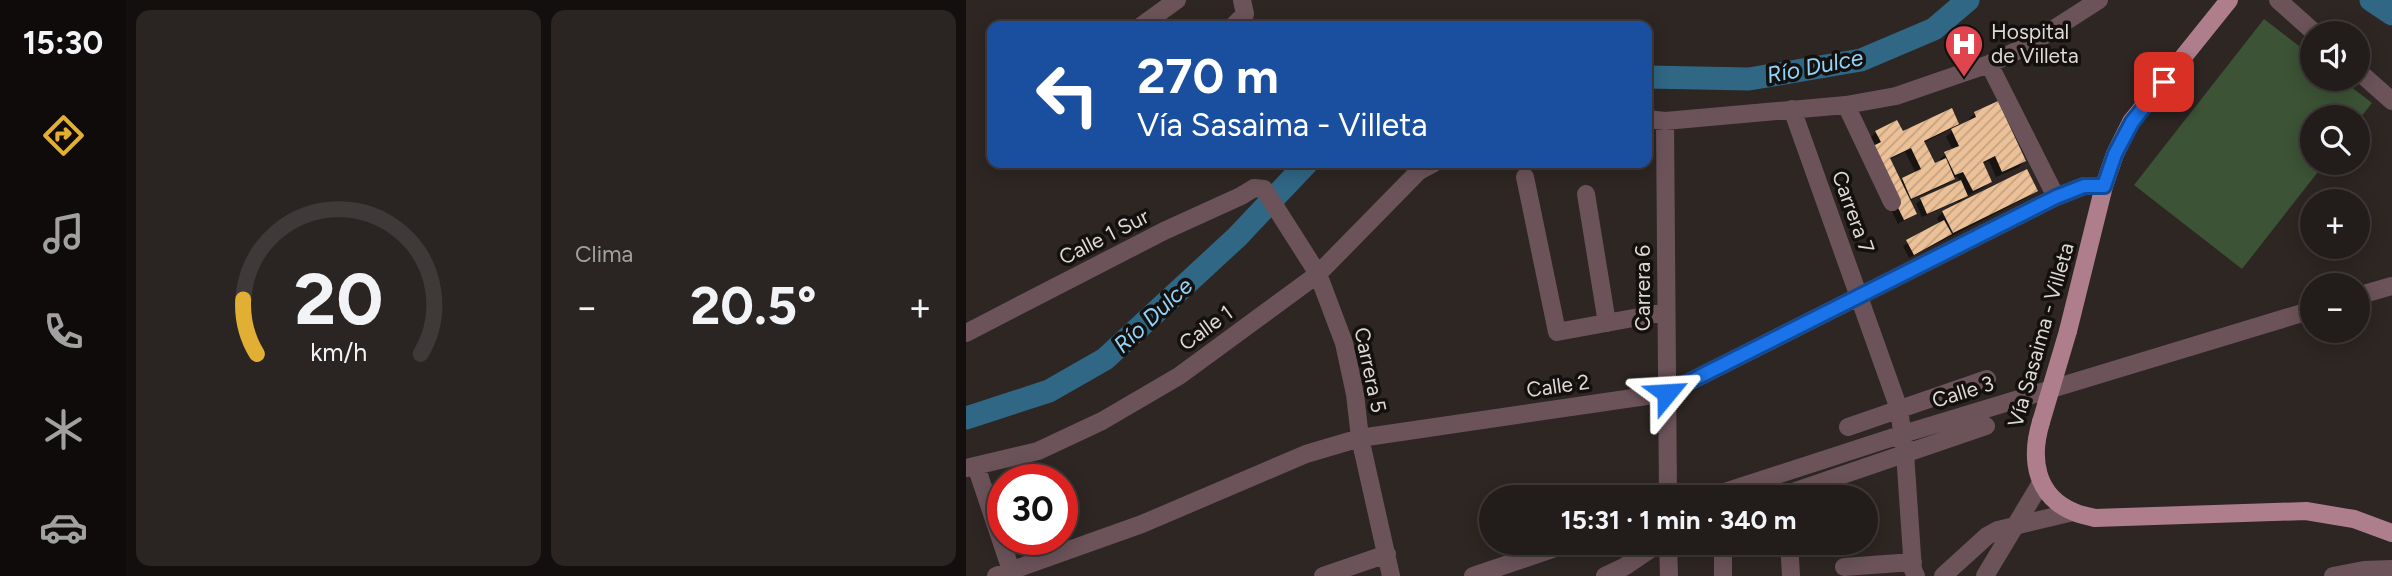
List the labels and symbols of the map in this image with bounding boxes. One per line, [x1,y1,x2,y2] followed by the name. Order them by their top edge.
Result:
[1991,19,2079,68] place label: Hospital de Villeta
[1943,23,1985,78] hospital icon: Hospital de Villeta
[1764,43,1866,89] water label: Río Dulce
[2134,52,2194,112] pin
[1827,167,1880,256] street label: Carrera 7
[1055,203,1153,270] street label: Calle 1 Sur
[2002,240,2079,430] street label: Vía Sasaima - Villeta
[1630,245,1655,331] street label: Carrera 6
[1108,271,1199,359] water label: Río Dulce
[1174,300,1237,355] street label: Calle 1
[1349,325,1392,415] street label: Carrera 5
[1630,356,1704,430] position arrow
[1525,369,1591,402] street label: Calle 2
[1929,370,1997,413] street label: Calle 3
[987,464,1078,555] speed limit sign: 30

